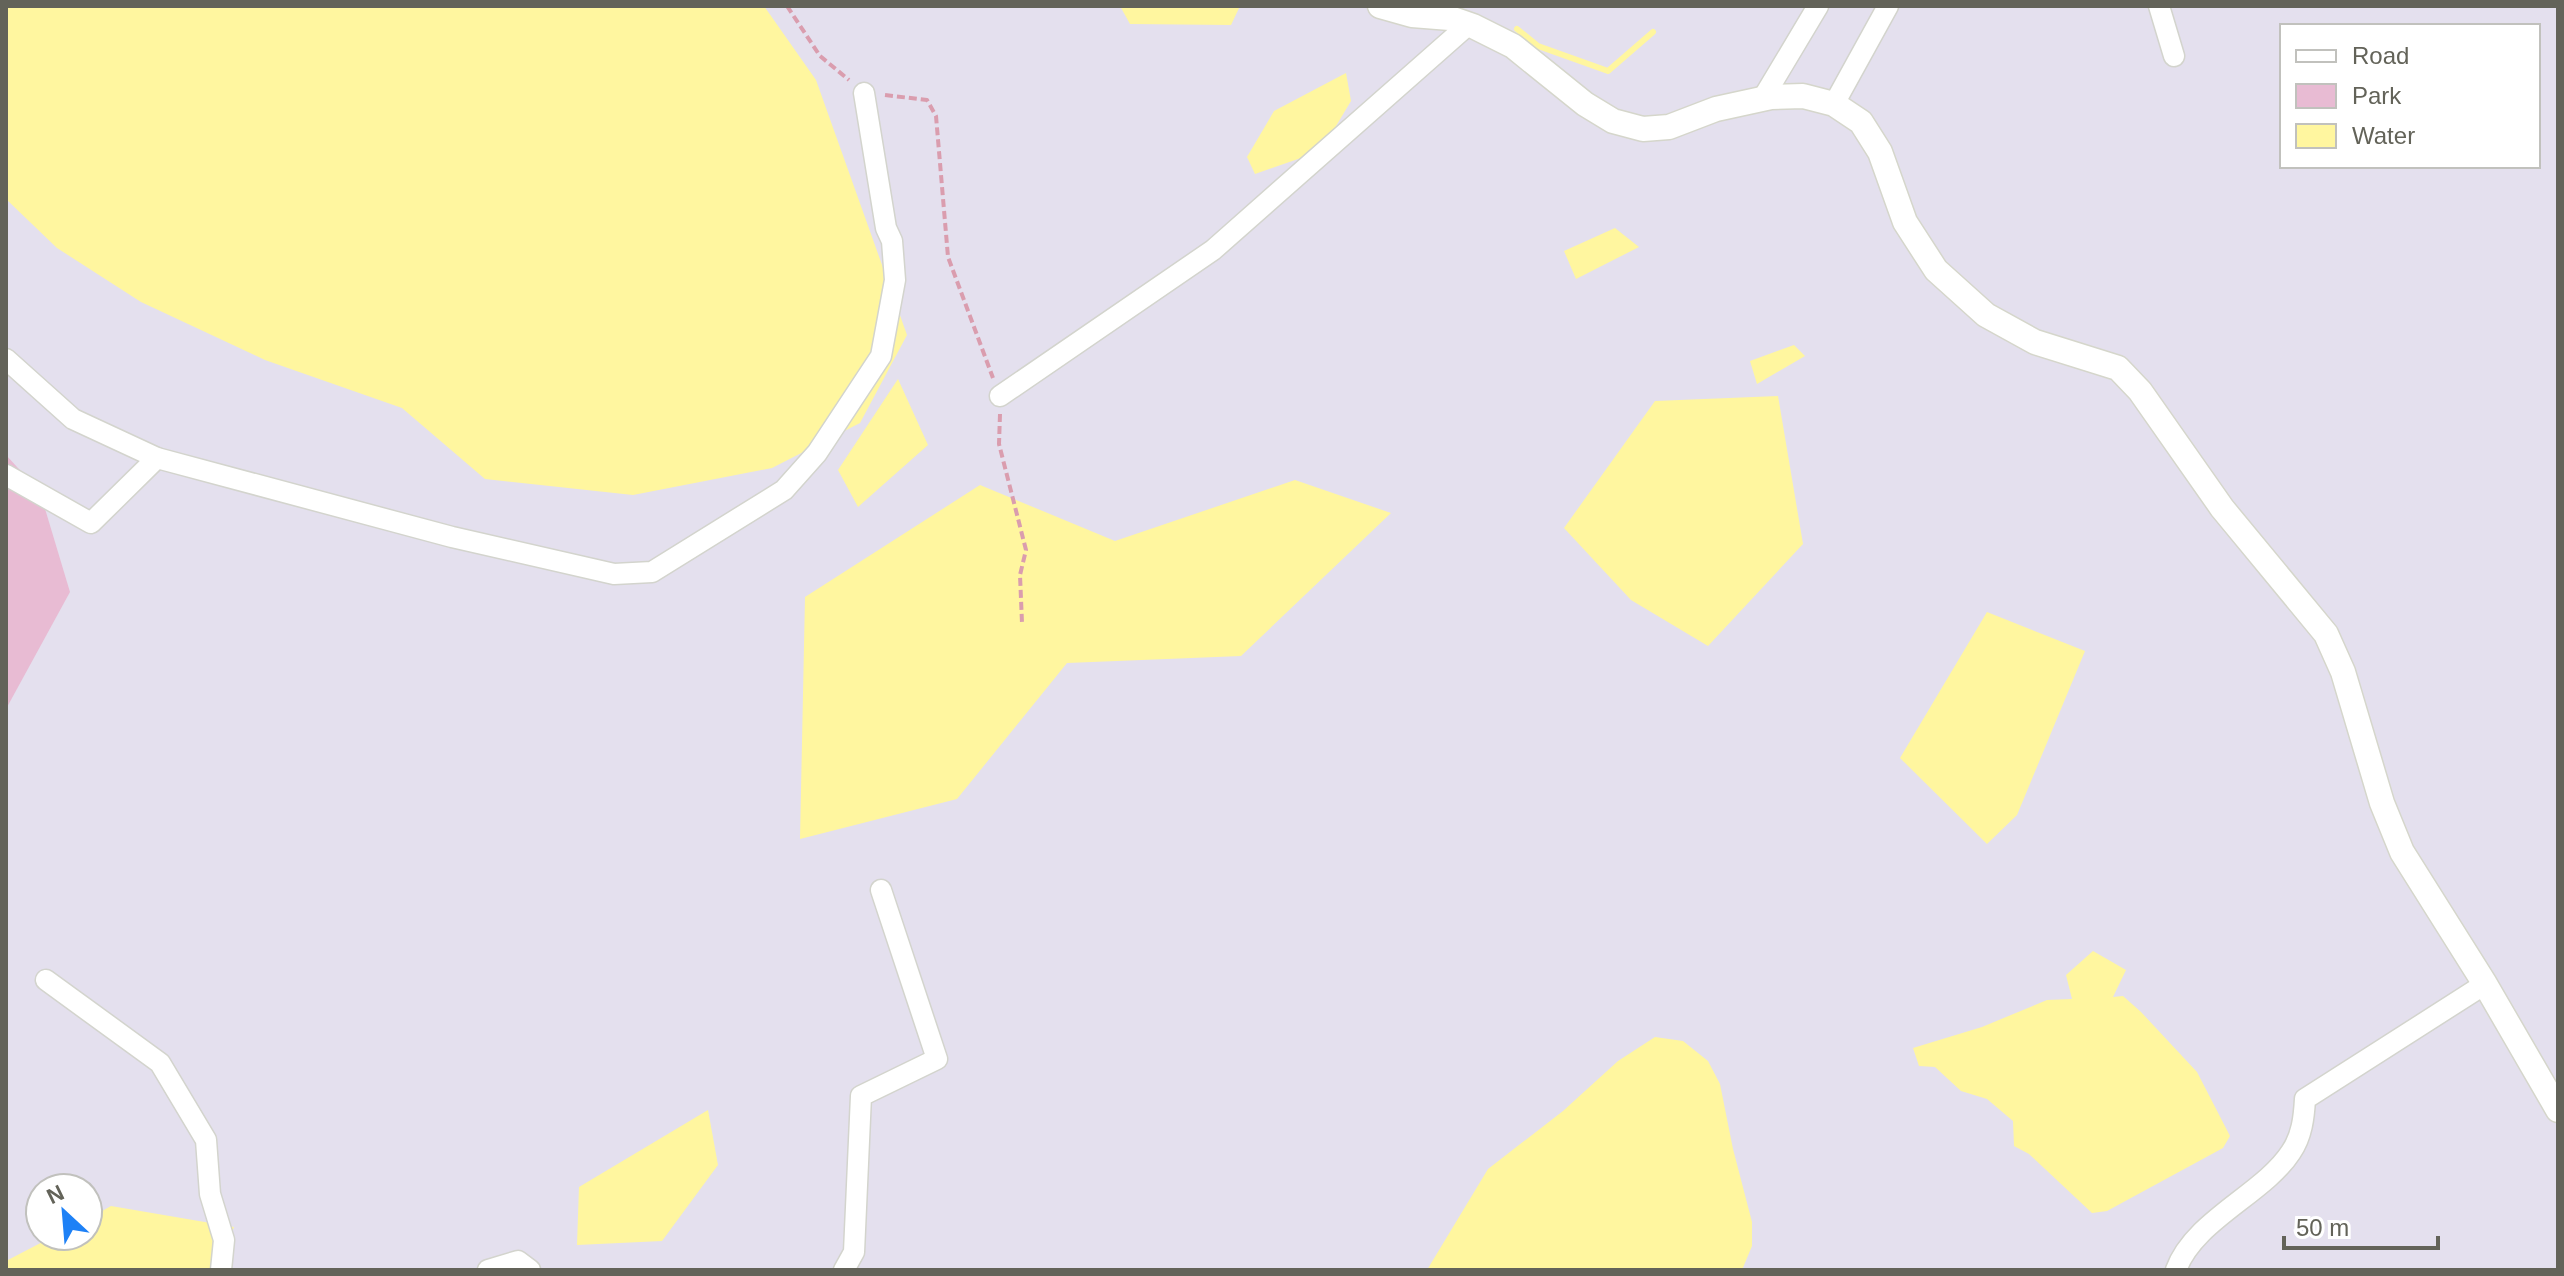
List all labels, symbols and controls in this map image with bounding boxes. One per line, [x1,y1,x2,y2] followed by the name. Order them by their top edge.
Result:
[2280,24,2540,168] legend
[2352,42,2409,69] text: Road
[2352,82,2402,109] text: Park
[2352,122,2415,149] text: Water
[24,1172,104,1252] north arrow
[43,1180,68,1209] text: N
[2284,1200,2438,1250] scale bar
[2296,1214,2349,1241] text: 50 m

